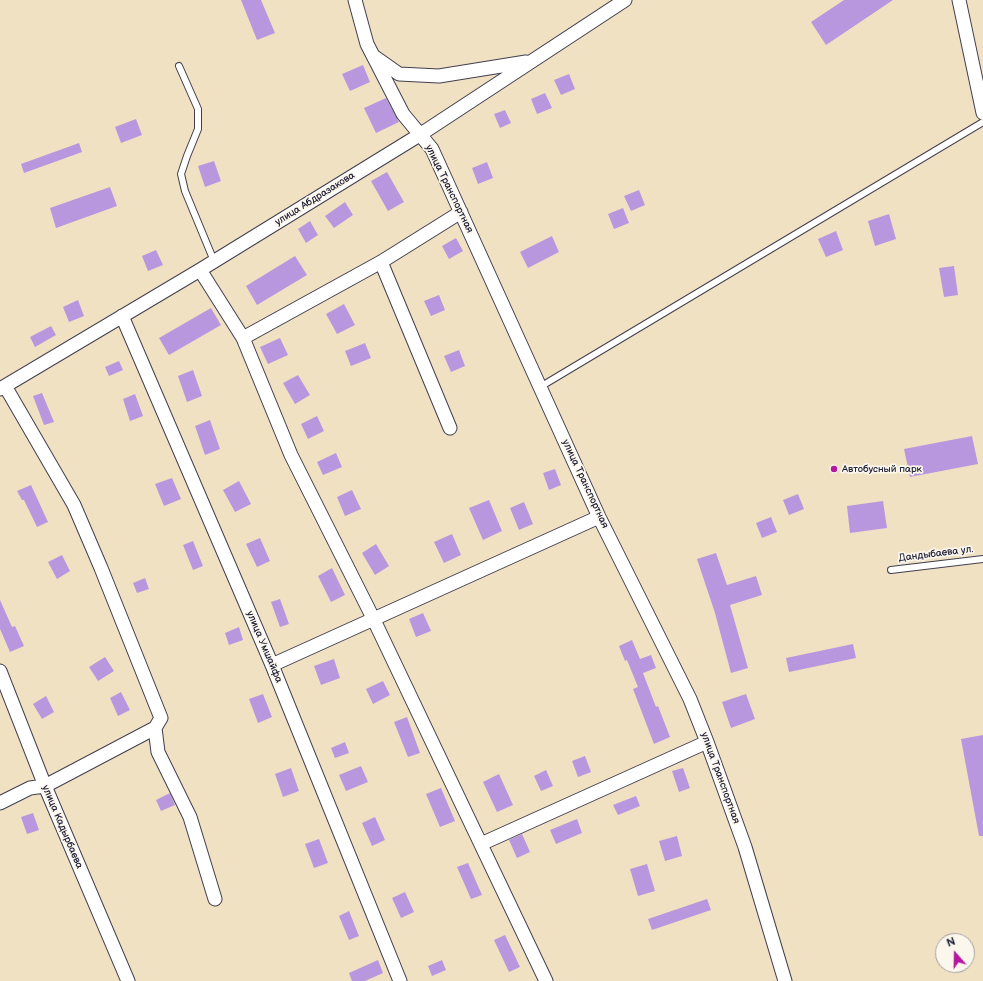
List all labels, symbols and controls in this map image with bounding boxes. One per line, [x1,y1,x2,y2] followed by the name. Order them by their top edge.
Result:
[422,143,476,235] street label: улица Транспортная
[273,170,357,228] street label: улица Абдразакова
[559,438,611,530] street label: улица Транспортная
[842,463,922,475] place label: Автобусный парк
[829,464,839,474] marker: Автобусный парк
[898,543,974,565] street label: Дандыбаева ул.
[243,609,285,685] street label: улица Умшайфа
[698,731,742,825] street label: улица Транспортная
[39,783,85,871] street label: улица Кадырбаева
[935,933,975,973] north arrow
[945,935,957,950] text: N

